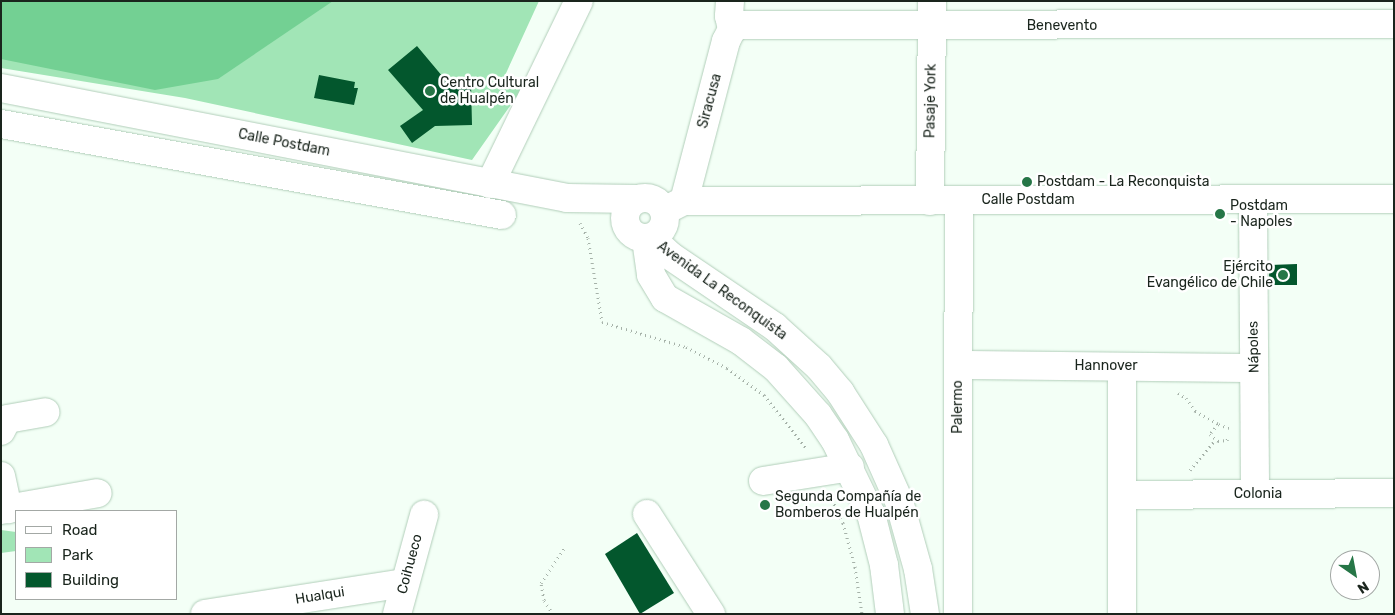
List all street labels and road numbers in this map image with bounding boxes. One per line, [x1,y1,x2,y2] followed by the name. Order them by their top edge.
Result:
[1027,18,1097,34] street label: Benevento
[922,63,940,139] street label: Pasaje York
[695,72,725,130] street label: Siracusa
[237,126,331,160] street label: Calle Postdam
[981,192,1075,208] street label: Calle Postdam
[654,238,790,344] street label: Avenida La Reconquista
[1245,321,1263,373] street label: Nápoles
[1074,358,1138,374] street label: Hannover
[950,380,966,434] street label: Palermo
[1234,486,1282,502] street label: Colonia
[394,532,426,596] street label: Coihueco
[294,584,346,608] street label: Hualqui

